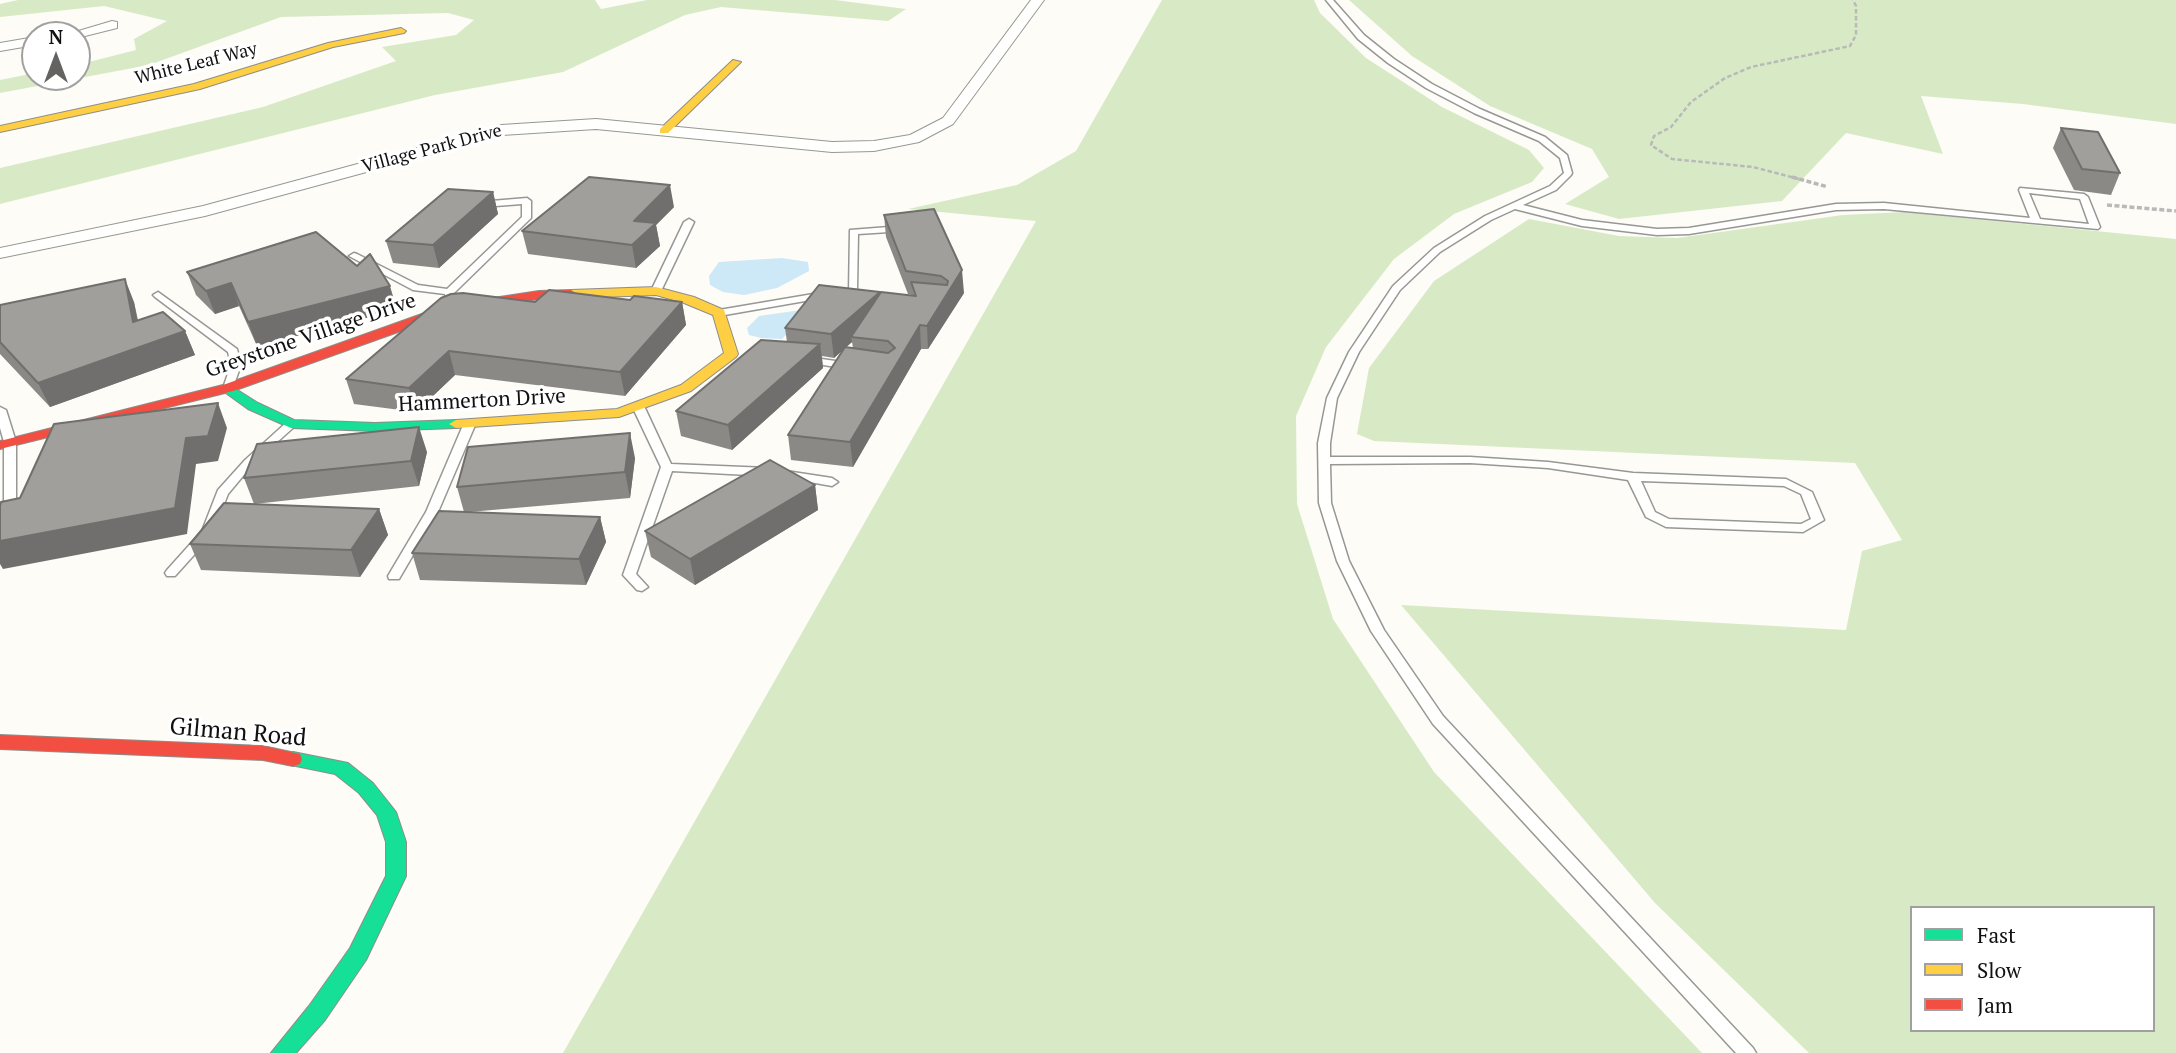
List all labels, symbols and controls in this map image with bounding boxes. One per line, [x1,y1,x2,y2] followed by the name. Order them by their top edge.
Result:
[21,21,91,91] north arrow
[49,24,63,49] text: N
[133,38,259,90] street label: White Leaf Way
[360,120,504,178] street label: Village Park Drive
[203,288,419,384] street label: Greystone Village Drive
[398,384,566,418] street label: Hammerton Drive
[168,713,308,753] street label: Gilman Road
[1910,906,2155,1032] legend
[1977,921,2016,949] text: Fast
[1977,956,2021,984] text: Slow
[1977,991,2013,1019] text: Jam

